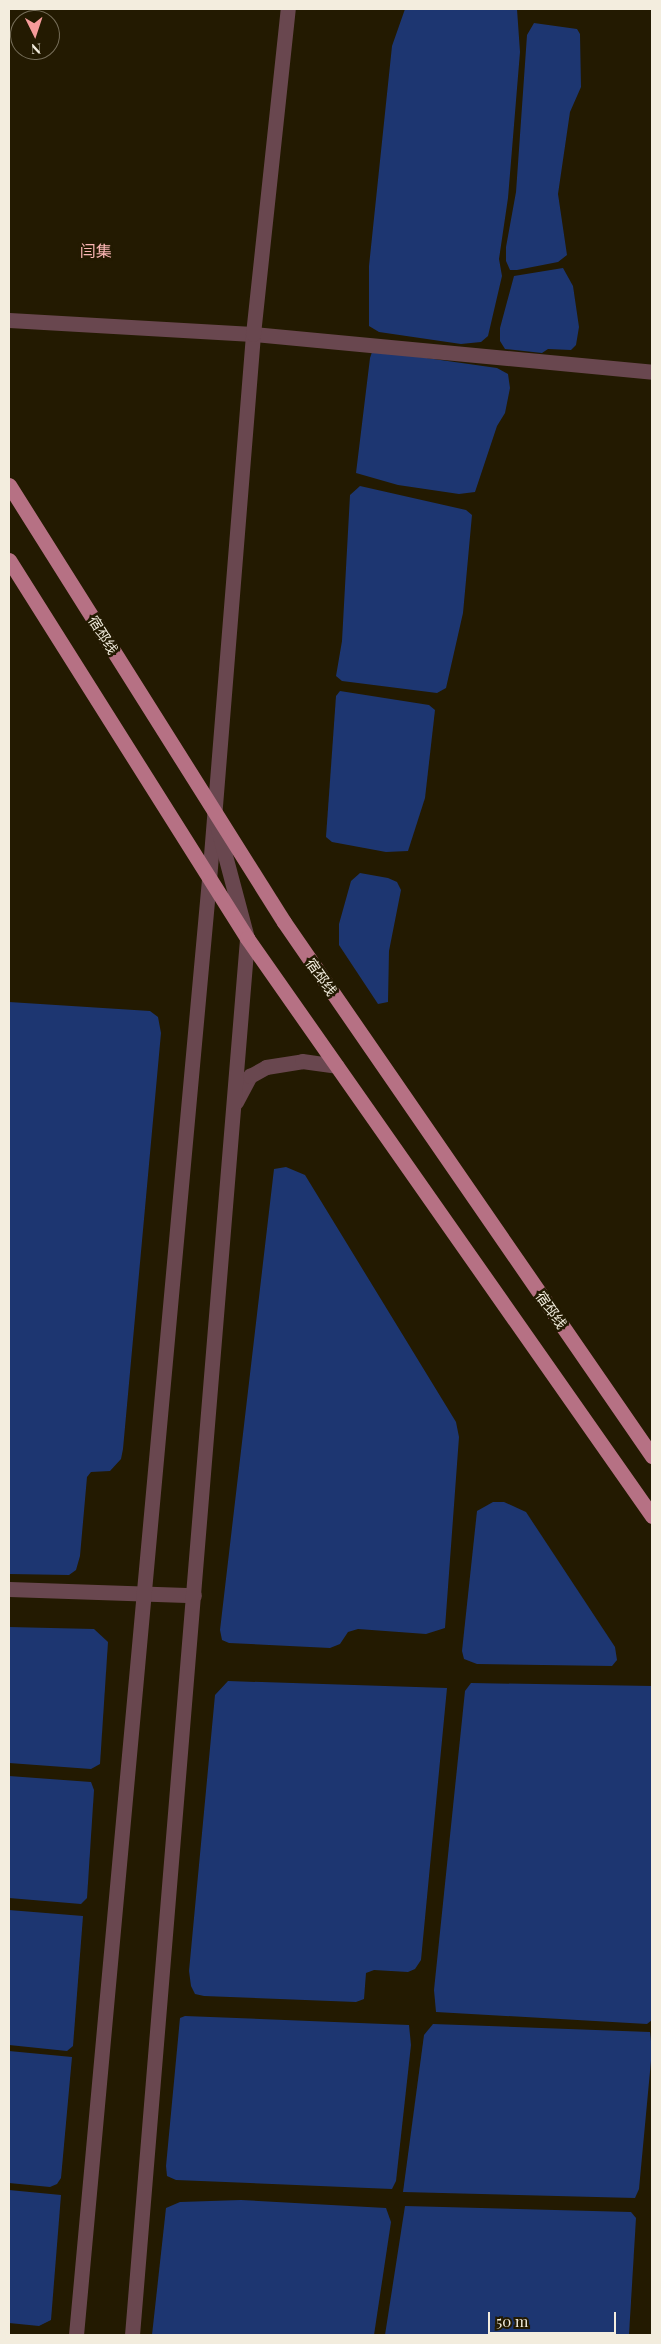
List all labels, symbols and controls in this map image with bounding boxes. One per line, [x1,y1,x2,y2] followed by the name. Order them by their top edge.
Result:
[10,10,60,60] north arrow
[30,40,42,59] text: N
[80,241,112,261] district label: 闫集
[85,613,121,657] street label: 宿邳线
[302,955,340,999] street label: 宿邳线
[532,1288,570,1332] street label: 宿邳线
[491,2302,618,2334] scale bar
[496,2311,528,2331] text: 50 m

